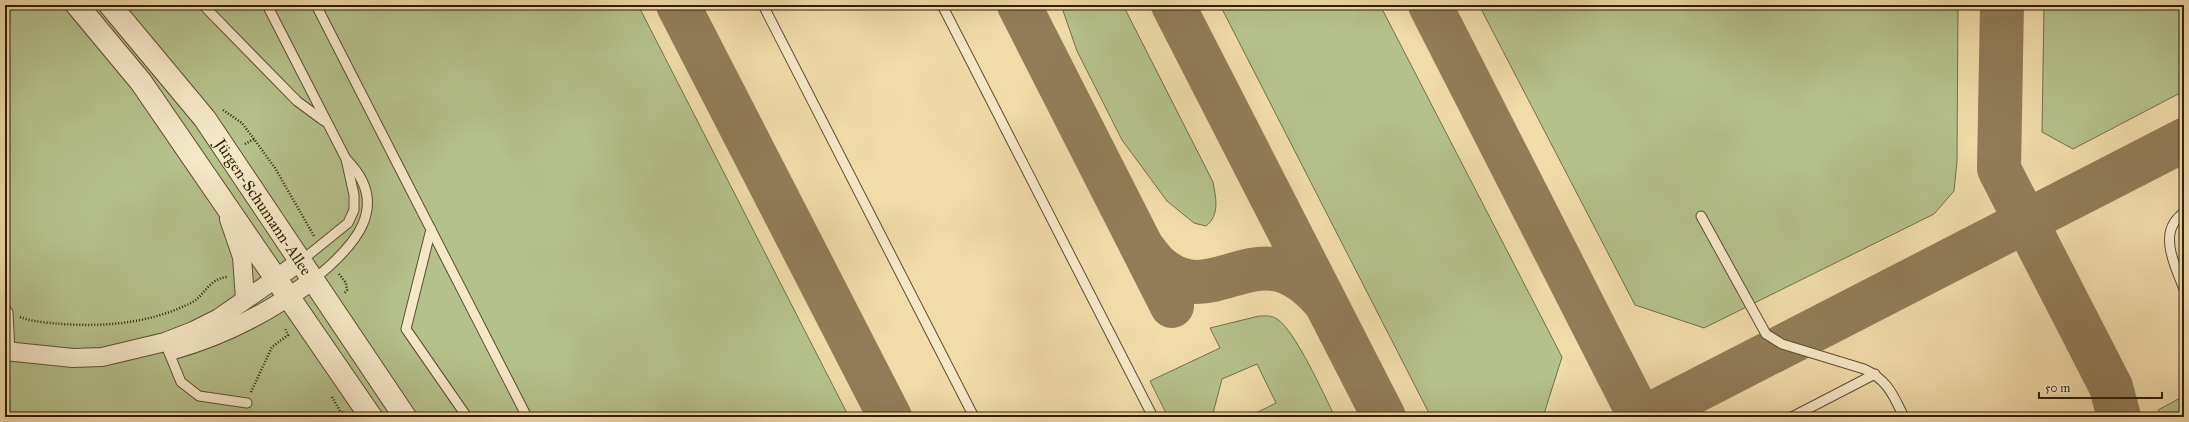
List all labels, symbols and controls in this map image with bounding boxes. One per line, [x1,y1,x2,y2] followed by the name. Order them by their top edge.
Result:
[209,134,316,279] street label: Jürgen-Schumann-Allee
[2039,374,2162,400] scale bar
[2045,381,2070,395] text: 50 m

